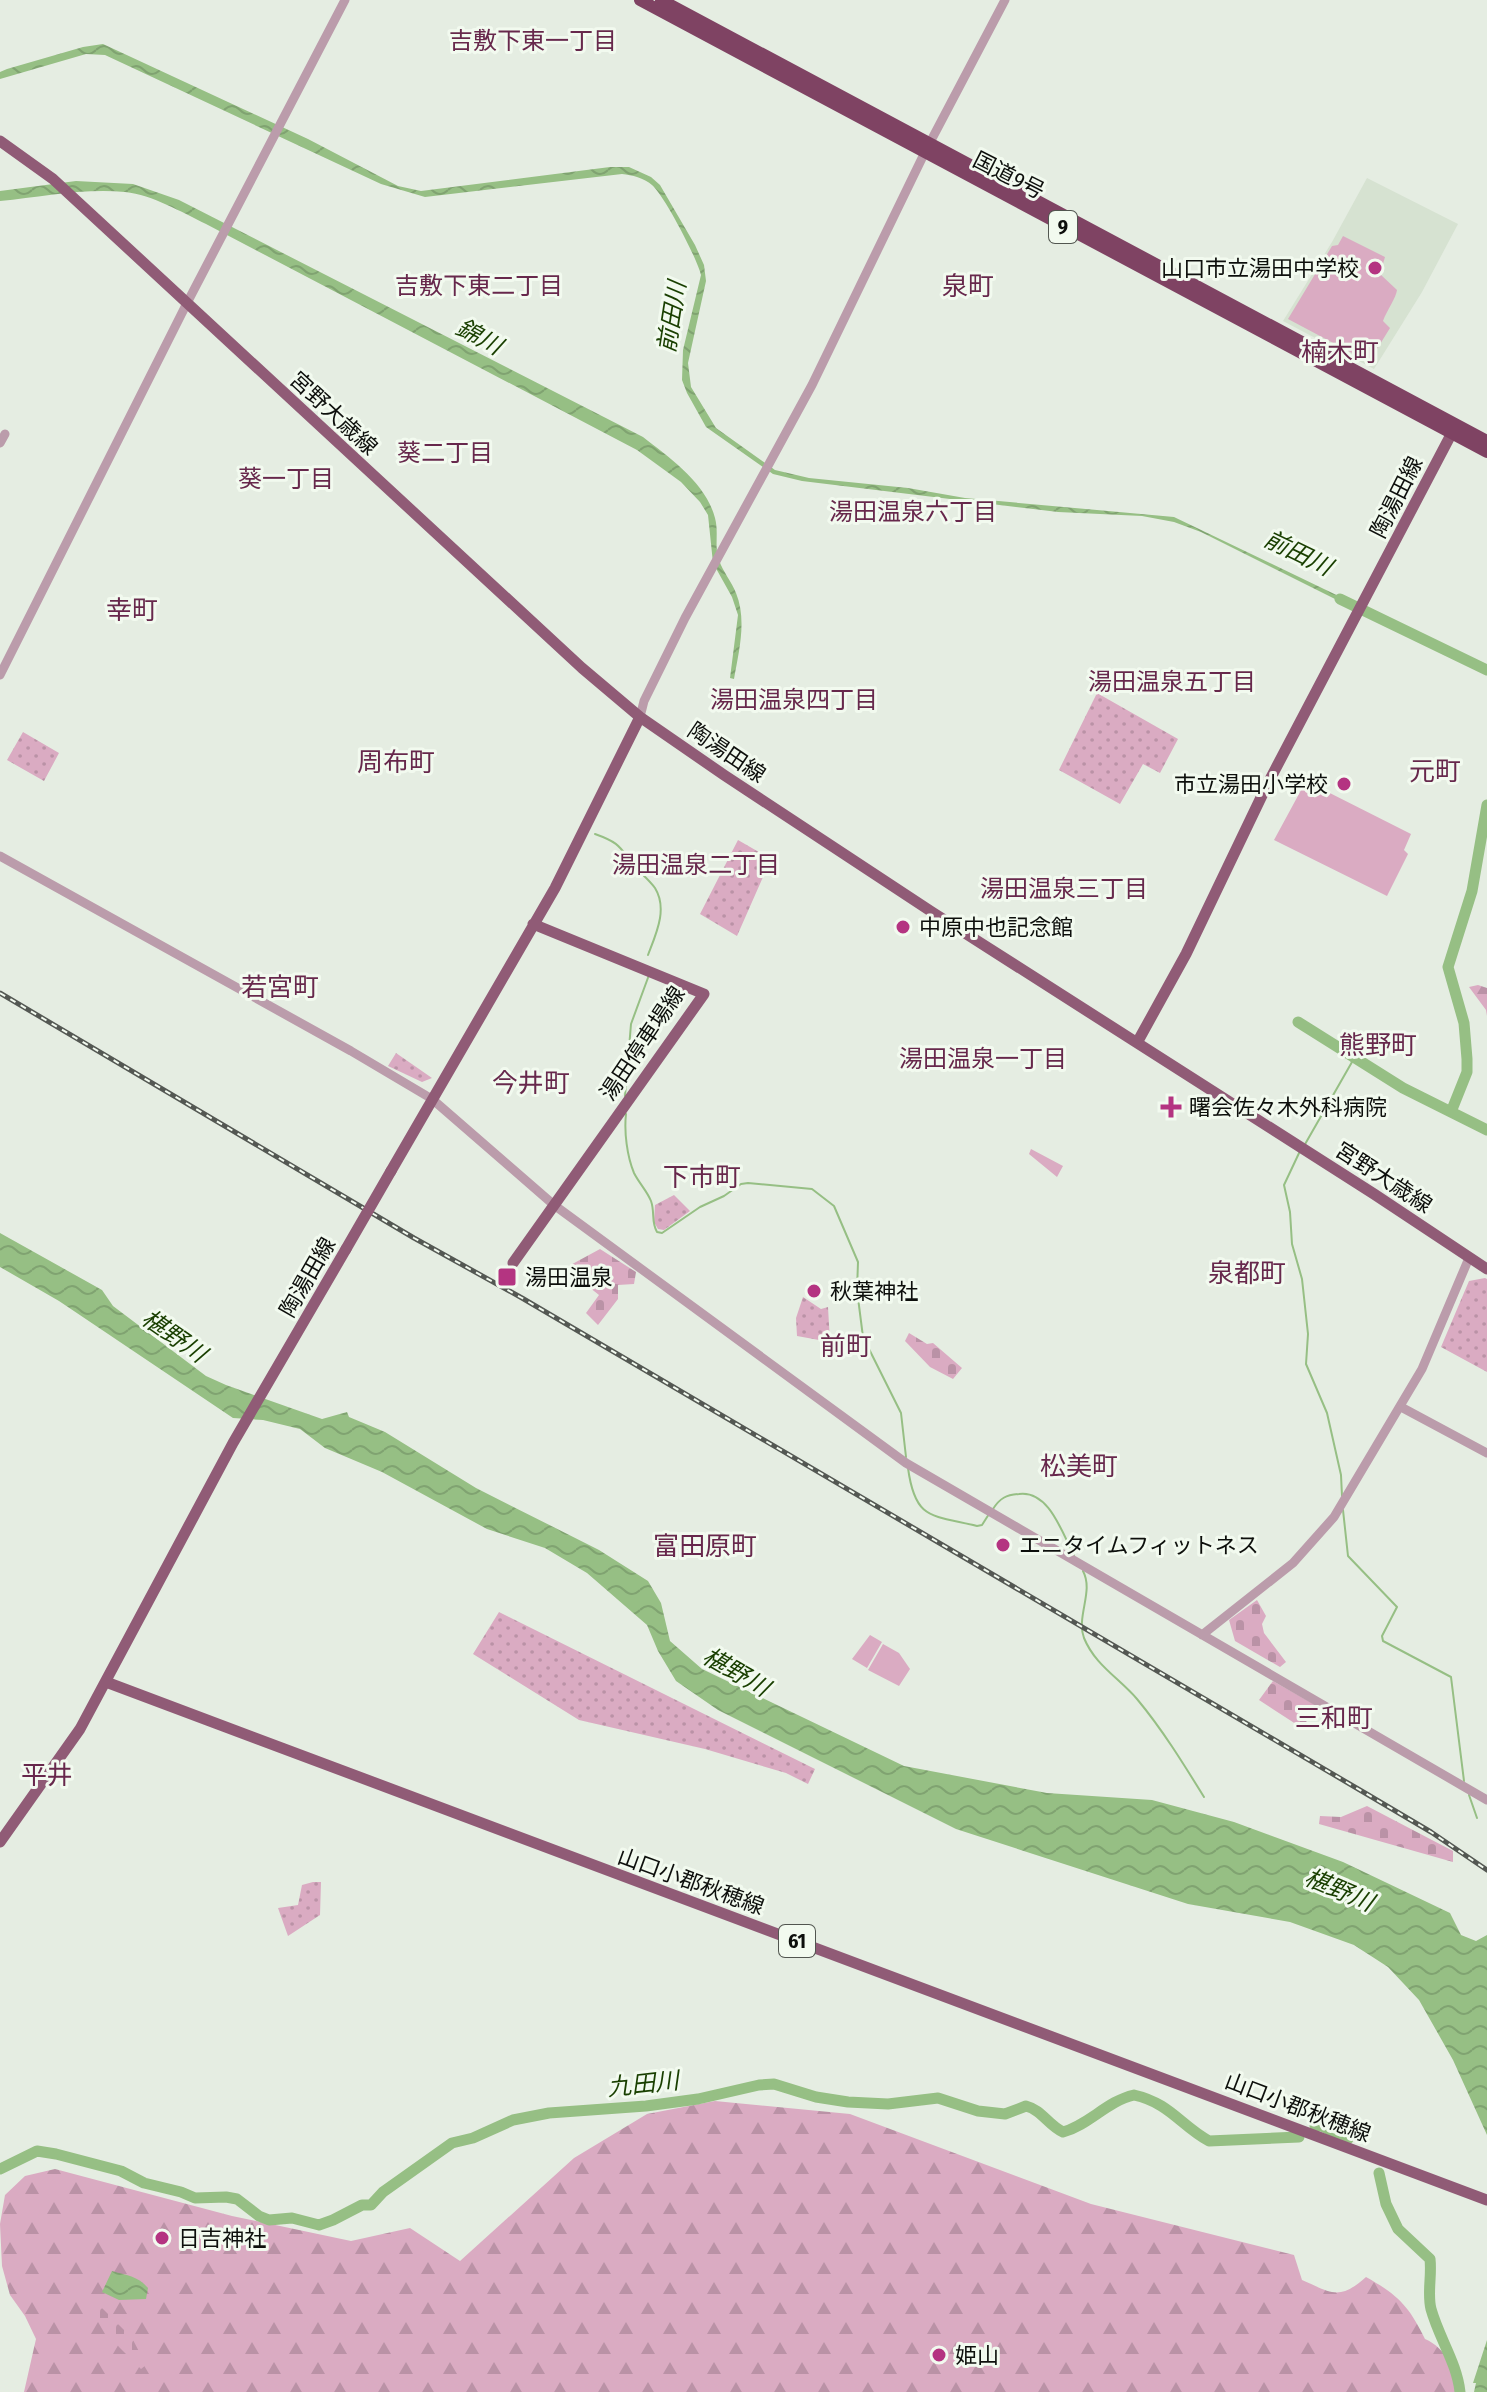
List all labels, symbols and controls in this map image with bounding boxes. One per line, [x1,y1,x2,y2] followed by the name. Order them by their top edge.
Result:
[449,27,617,55] district label: 吉敷下東一丁目
[968,146,1049,205] street label: 国道9号
[1049,211,1077,243] road number: 9
[1161,255,1359,282] place label: 山口市立湯田中学校
[1366,259,1384,277] marker: 山口市立湯田中学校
[942,271,994,302] district label: 泉町
[395,272,563,300] district label: 吉敷下東二丁目
[653,276,692,355] water label: 前田川
[451,313,509,362] water label: 錦川
[1301,337,1379,368] district label: 楠木町
[284,366,383,461] street label: 宮野大歳線
[397,439,493,467] district label: 葵二丁目
[1364,452,1428,543] street label: 陶湯田線
[238,465,334,493] district label: 葵一丁目
[829,498,997,526] district label: 湯田温泉六丁目
[1260,525,1339,583] water label: 前田川
[106,595,158,626] district label: 幸町
[1088,668,1256,696] district label: 湯田温泉五丁目
[710,686,878,714] district label: 湯田温泉四丁目
[683,717,771,788] street label: 陶湯田線
[357,747,435,778] district label: 周布町
[1409,756,1461,787] district label: 元町
[1174,771,1328,798] place label: 市立湯田小学校
[1335,775,1353,793] marker: 市立湯田小学校
[612,851,780,879] district label: 湯田温泉二丁目
[980,875,1148,903] district label: 湯田温泉三丁目
[919,914,1073,941] place label: 中原中也記念館
[894,918,912,936] marker: 中原中也記念館
[241,972,319,1003] district label: 若宮町
[594,981,691,1106] street label: 湯田停車場線
[1339,1030,1417,1061] district label: 熊野町
[899,1045,1067,1073] district label: 湯田温泉一丁目
[492,1068,570,1099] district label: 今井町
[1189,1094,1387,1121] place label: 曙会佐々木外科病院
[1160,1096,1182,1118] marker: 曙会佐々木外科病院
[1330,1136,1437,1219] street label: 宮野大歳線
[663,1162,741,1193] district label: 下市町
[274,1232,341,1322] street label: 陶湯田線
[1208,1258,1286,1289] district label: 泉都町
[525,1264,613,1291] place label: 湯田温泉
[496,1266,518,1288] marker: 湯田温泉
[830,1278,918,1305] place label: 秋葉神社
[805,1282,823,1300] marker: 秋葉神社
[136,1304,214,1370] water label: 椹野川
[820,1331,872,1362] district label: 前町
[1040,1451,1118,1482] district label: 松美町
[653,1531,757,1562] district label: 富田原町
[1019,1532,1259,1559] place label: エニタイムフィットネス
[994,1536,1012,1554] marker: エニタイムフィットネス
[698,1642,777,1704] water label: 椹野川
[1295,1703,1373,1734] district label: 三和町
[21,1760,73,1791] district label: 平井
[614,1842,768,1920] street label: 山口小郡秋穂線
[1300,1863,1380,1918] water label: 椹野川
[779,1925,815,1957] road number: 61
[606,2066,683,2102] water label: 九田川
[1221,2067,1375,2148] street label: 山口小郡秋穂線
[178,2225,266,2252] place label: 日吉神社
[153,2229,171,2247] marker: 日吉神社
[955,2342,999,2369] place label: 姫山
[930,2346,948,2364] marker: 姫山

